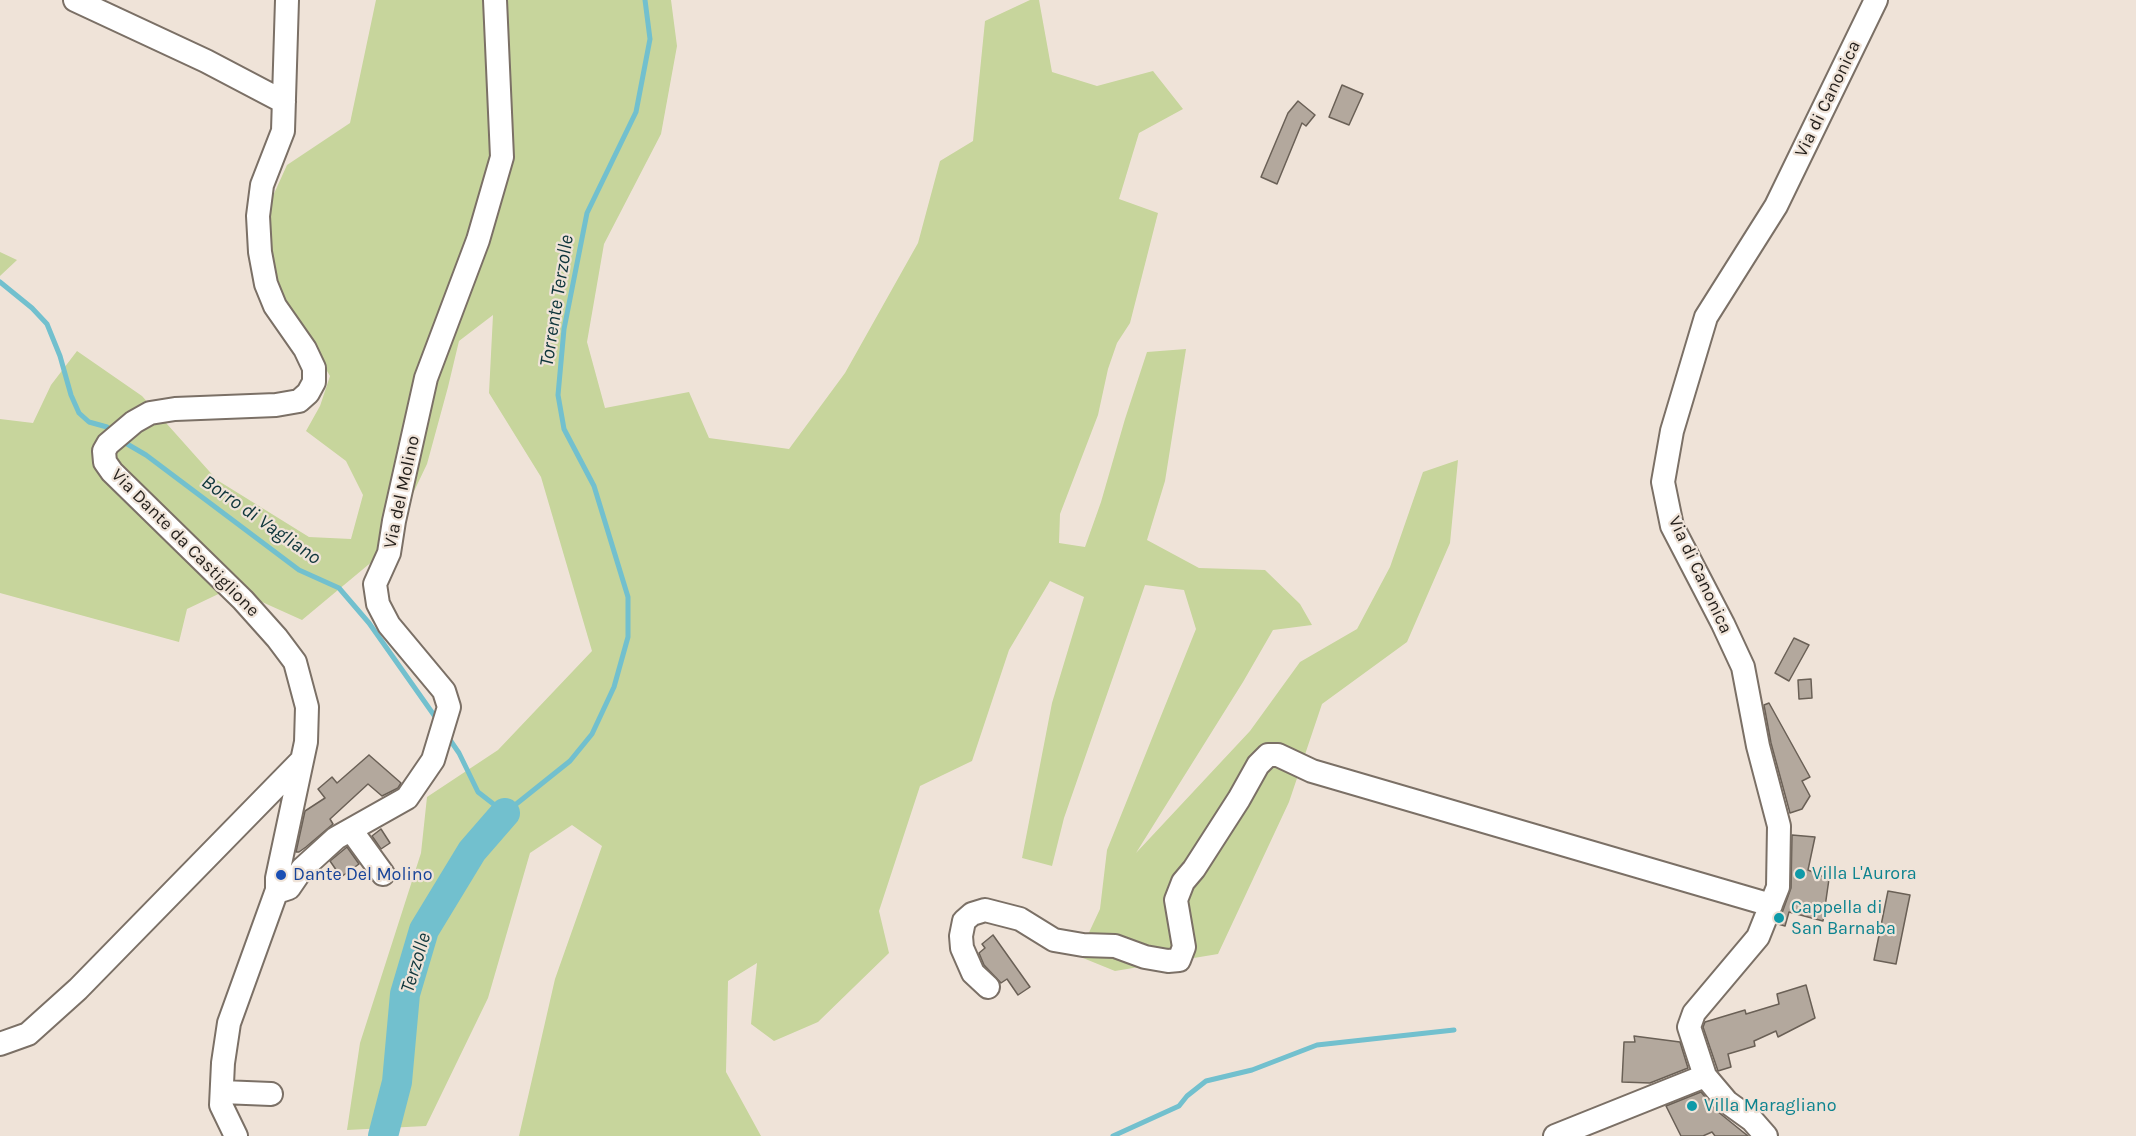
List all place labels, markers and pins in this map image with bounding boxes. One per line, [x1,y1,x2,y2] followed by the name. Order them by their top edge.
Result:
[1812,863,1917,885] place label: Villa L'Aurora
[293,864,433,886] place label: Dante Del Molino
[1793,867,1807,881] marker: Villa L'Aurora
[274,868,288,882] marker: Dante Del Molino
[1791,897,1896,940] place label: Cappella di San Barnaba
[1772,911,1786,925] marker: Cappella di San Barnaba
[1704,1095,1836,1117] place label: Villa Maragliano
[1685,1099,1699,1113] marker: Villa Maragliano

